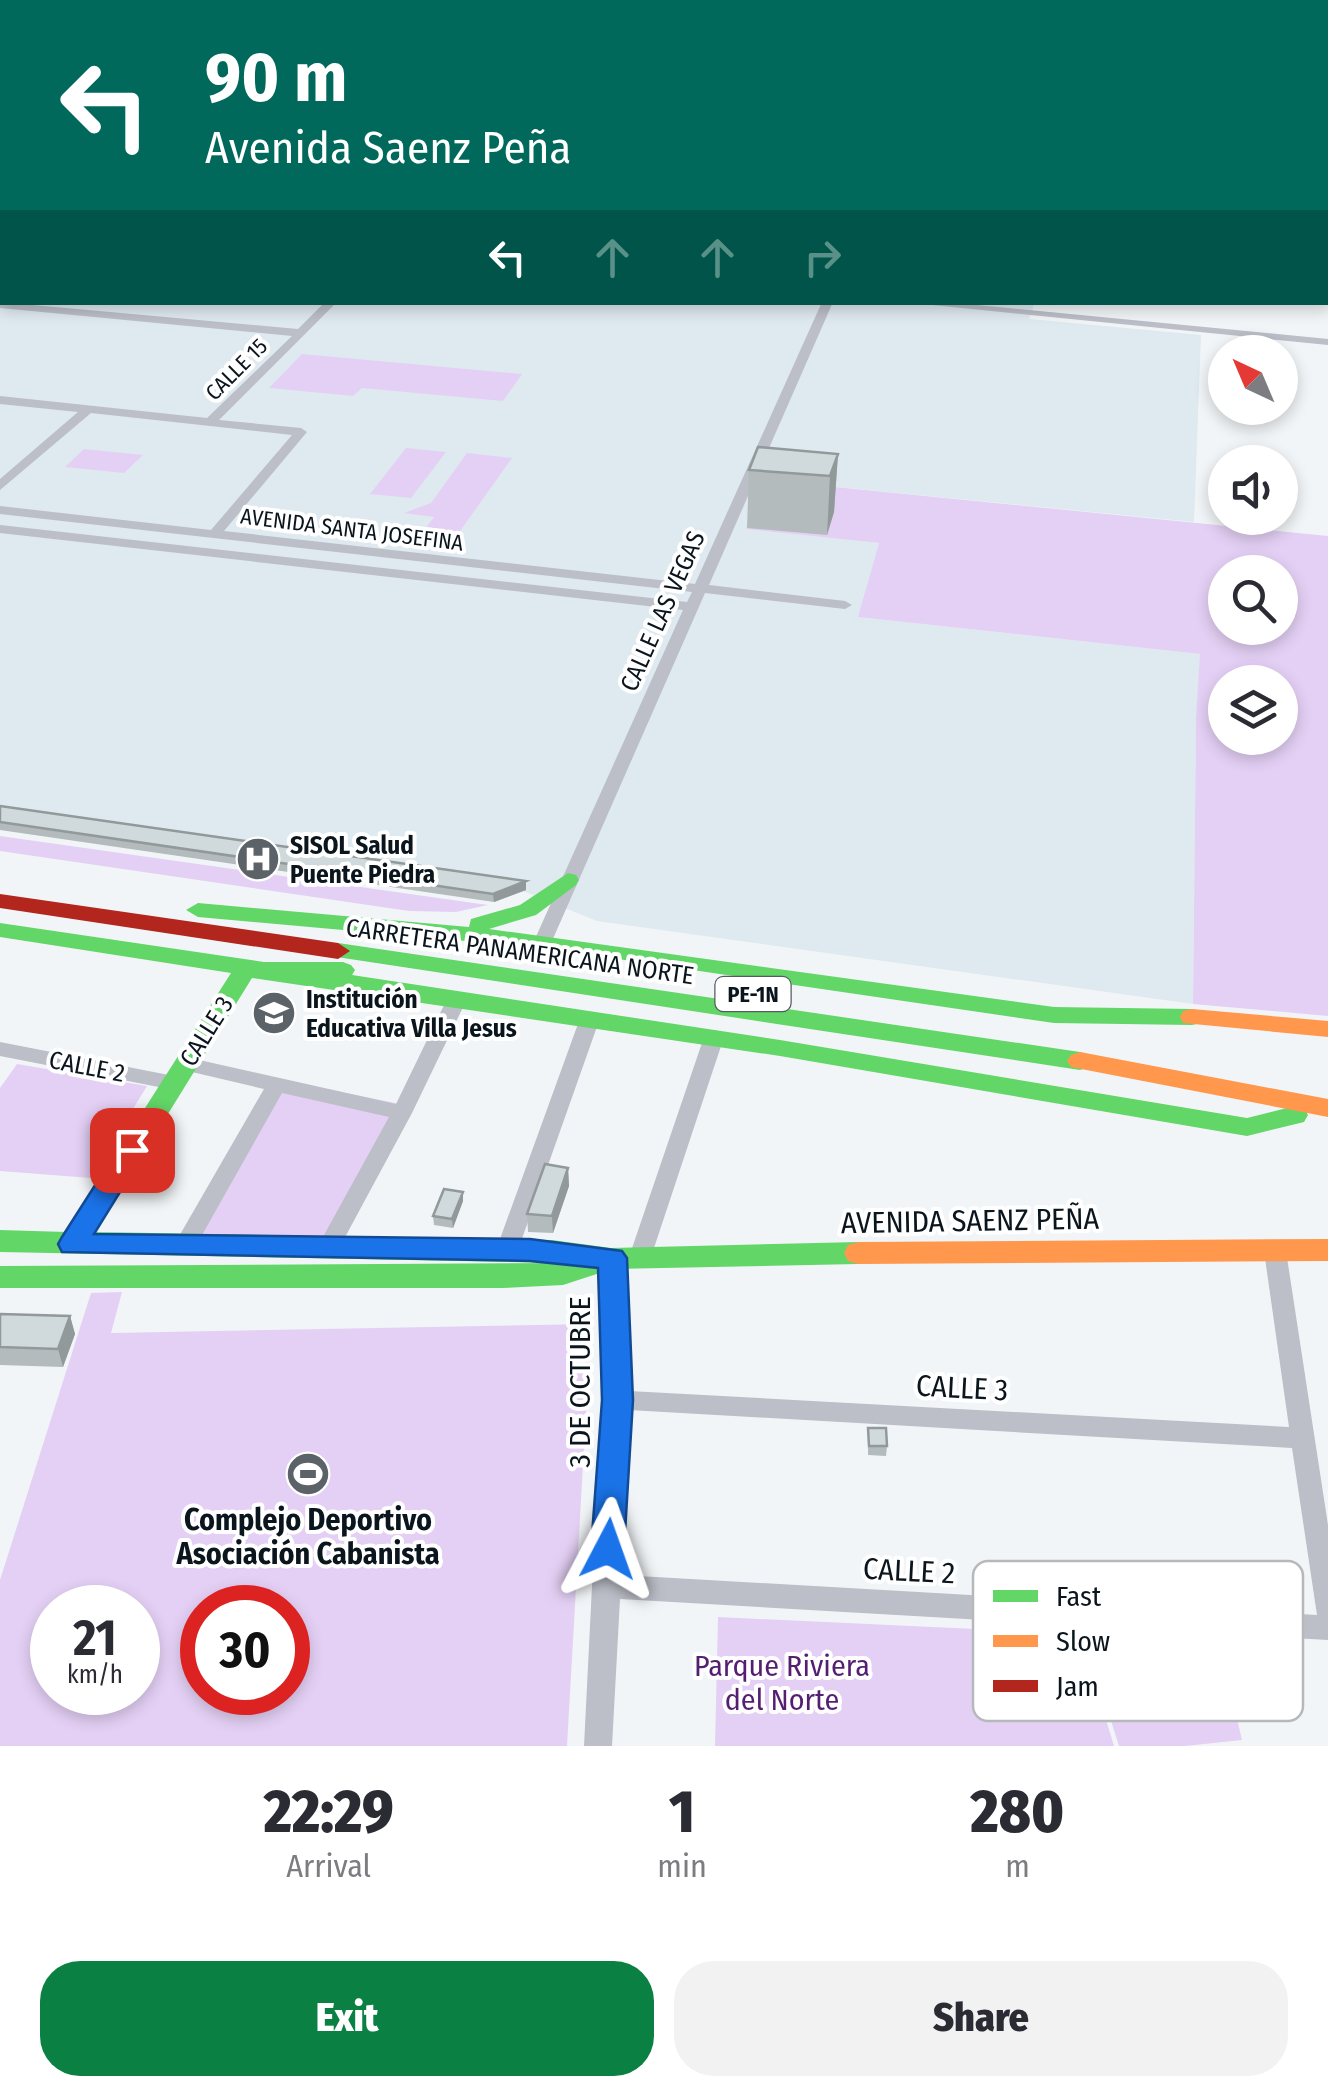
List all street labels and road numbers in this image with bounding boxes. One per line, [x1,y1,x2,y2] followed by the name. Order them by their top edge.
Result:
[200,333,273,406] street label: CALLE 15
[239,502,465,557] street label: AVENIDA SANTA JOSEFINA
[614,527,712,696] street label: CALLE LAS VEGAS
[344,913,696,991] street label: CARRETERA PANAMERICANA NORTE
[716,977,790,1011] road number: PE-1N
[174,991,240,1072] street label: CALLE 3
[46,1045,127,1089] street label: CALLE 2
[840,1201,1100,1241] street label: AVENIDA SAENZ PEÑA
[562,1296,598,1468] street label: 3 DE OCTUBRE
[915,1368,1009,1408] street label: CALLE 3
[862,1551,956,1591] street label: CALLE 2

